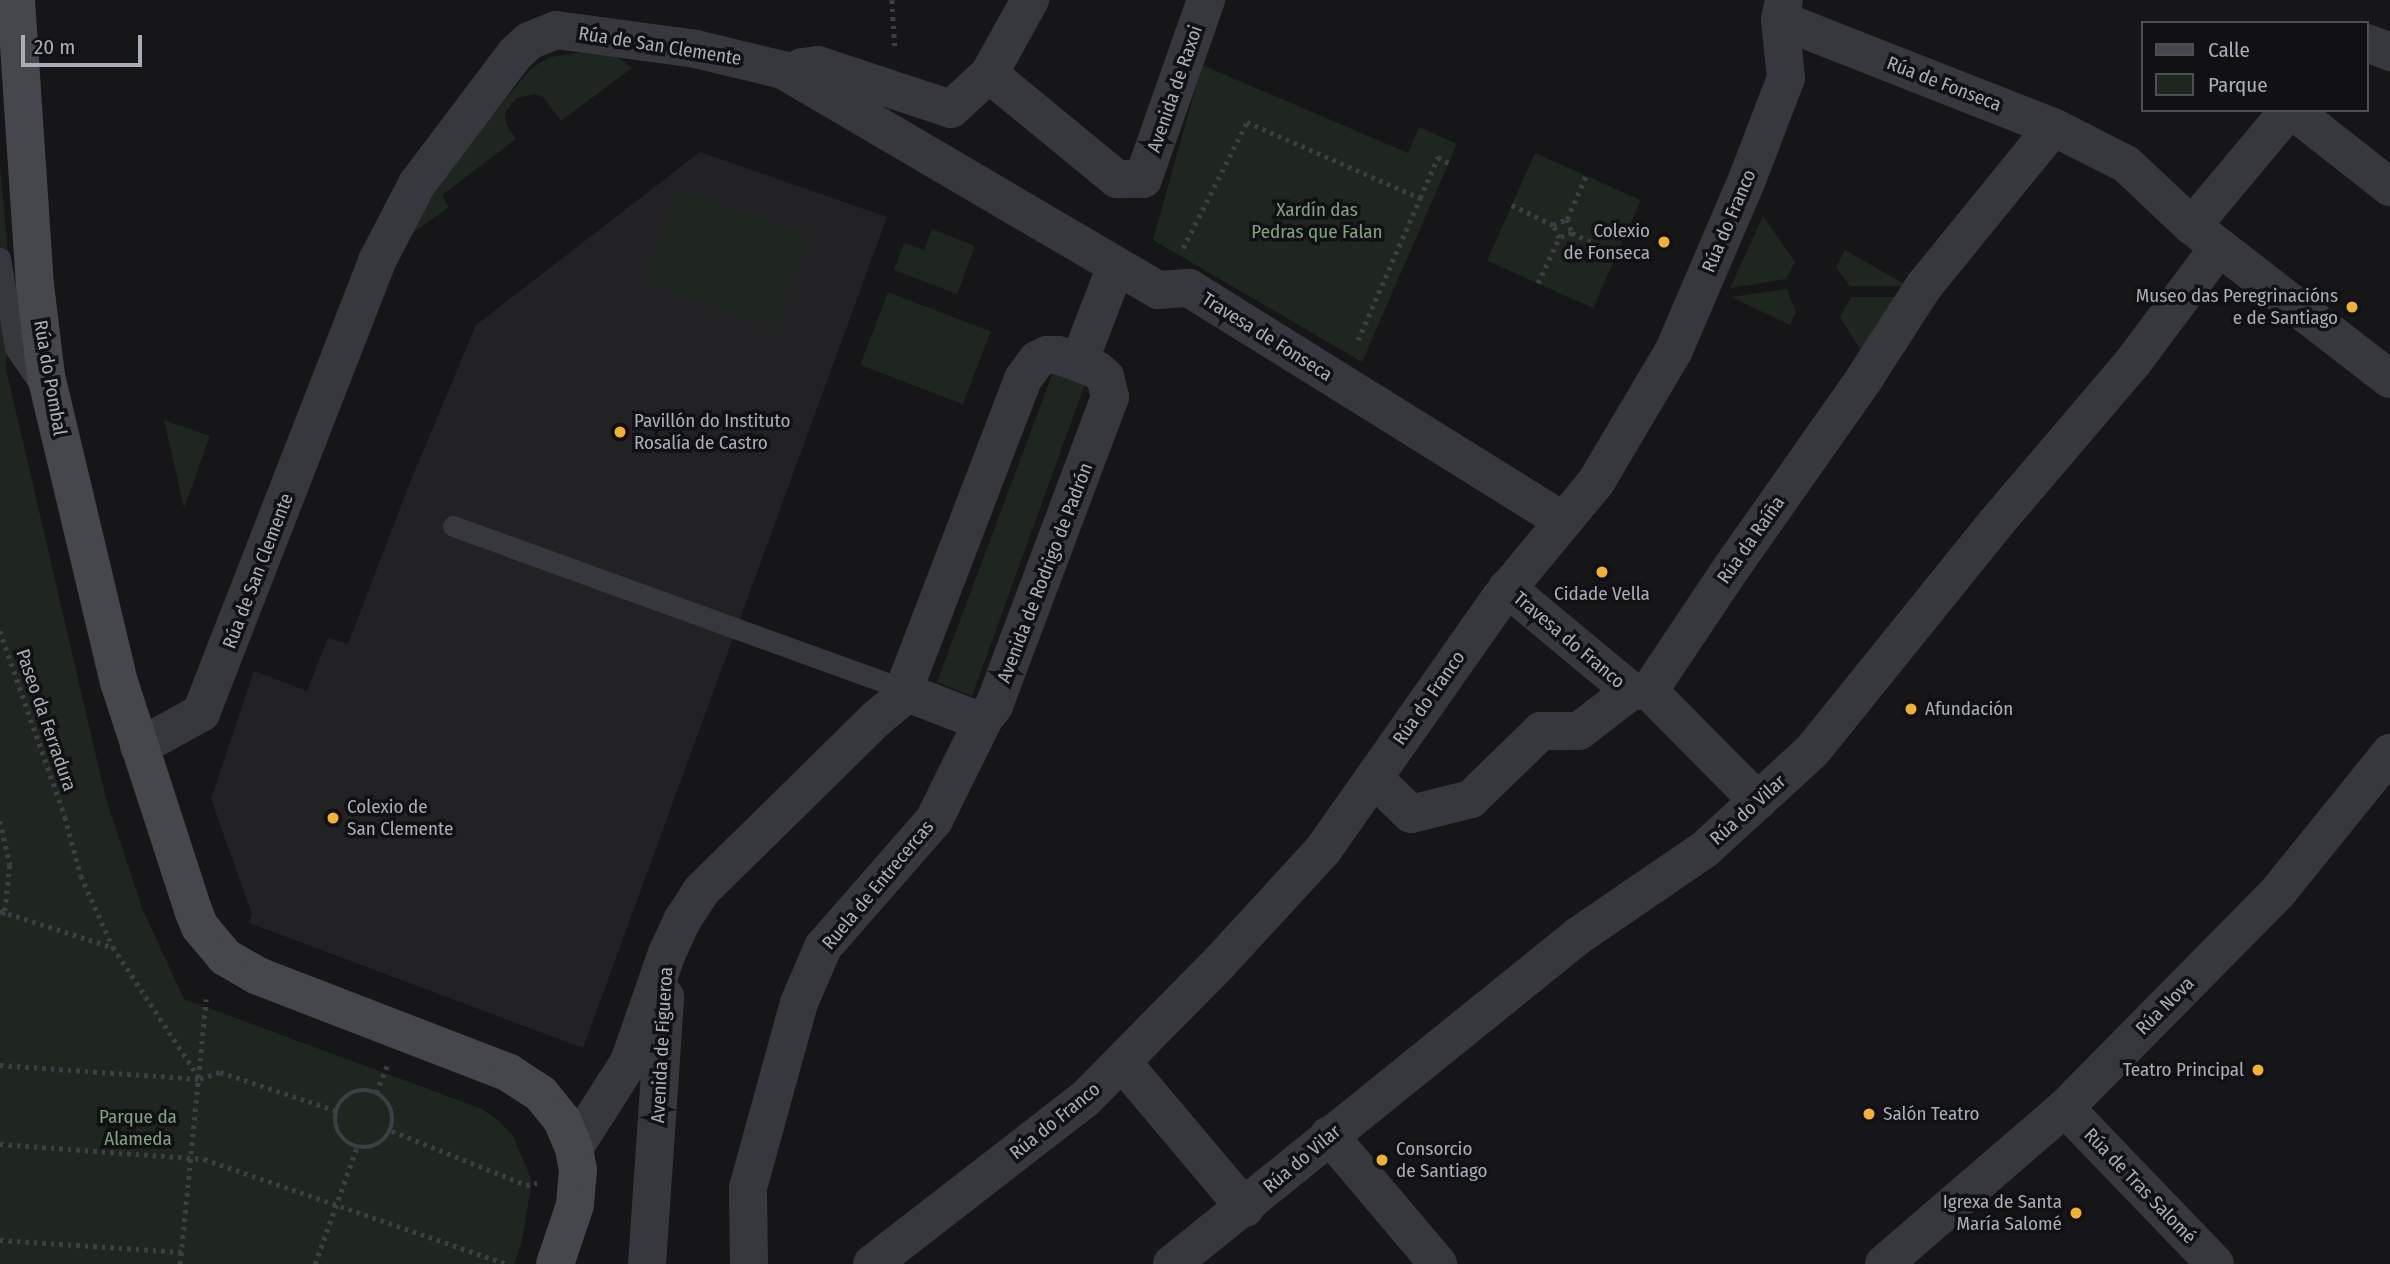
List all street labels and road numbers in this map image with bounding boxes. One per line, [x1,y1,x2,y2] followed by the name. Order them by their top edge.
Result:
[577,22,743,70] street label: Rúa de San Clemente
[1143,22,1207,156] street label: Avenida de Raxoi
[1884,52,2004,116] street label: Rúa de Fonseca
[1697,166,1761,276] street label: Rúa do Franco
[1198,288,1336,386] street label: Travesa de Fonseca
[29,319,71,437] street label: Rúa do Pombal
[992,460,1098,686] street label: Avenida de Rodrigo de Padrón
[218,490,298,652] street label: Rúa de San Clemente
[1713,492,1789,588] street label: Rúa da Raíña
[1509,587,1629,693] street label: Travesa do Franco
[11,646,81,794] street label: Paseo da Ferradura
[1388,647,1470,749] street label: Rúa do Franco
[1705,770,1791,850] street label: Rúa do Vilar
[817,816,939,954] street label: Ruela de Entrecercas
[647,966,677,1124] street label: Avenida de Figueroa
[2131,972,2199,1040] street label: Rúa Nova
[1005,1078,1105,1164] street label: Rúa do Franco
[1259,1120,1345,1198] street label: Rúa do Vilar
[2079,1124,2201,1248] street label: Rúa de Tras Salomé

